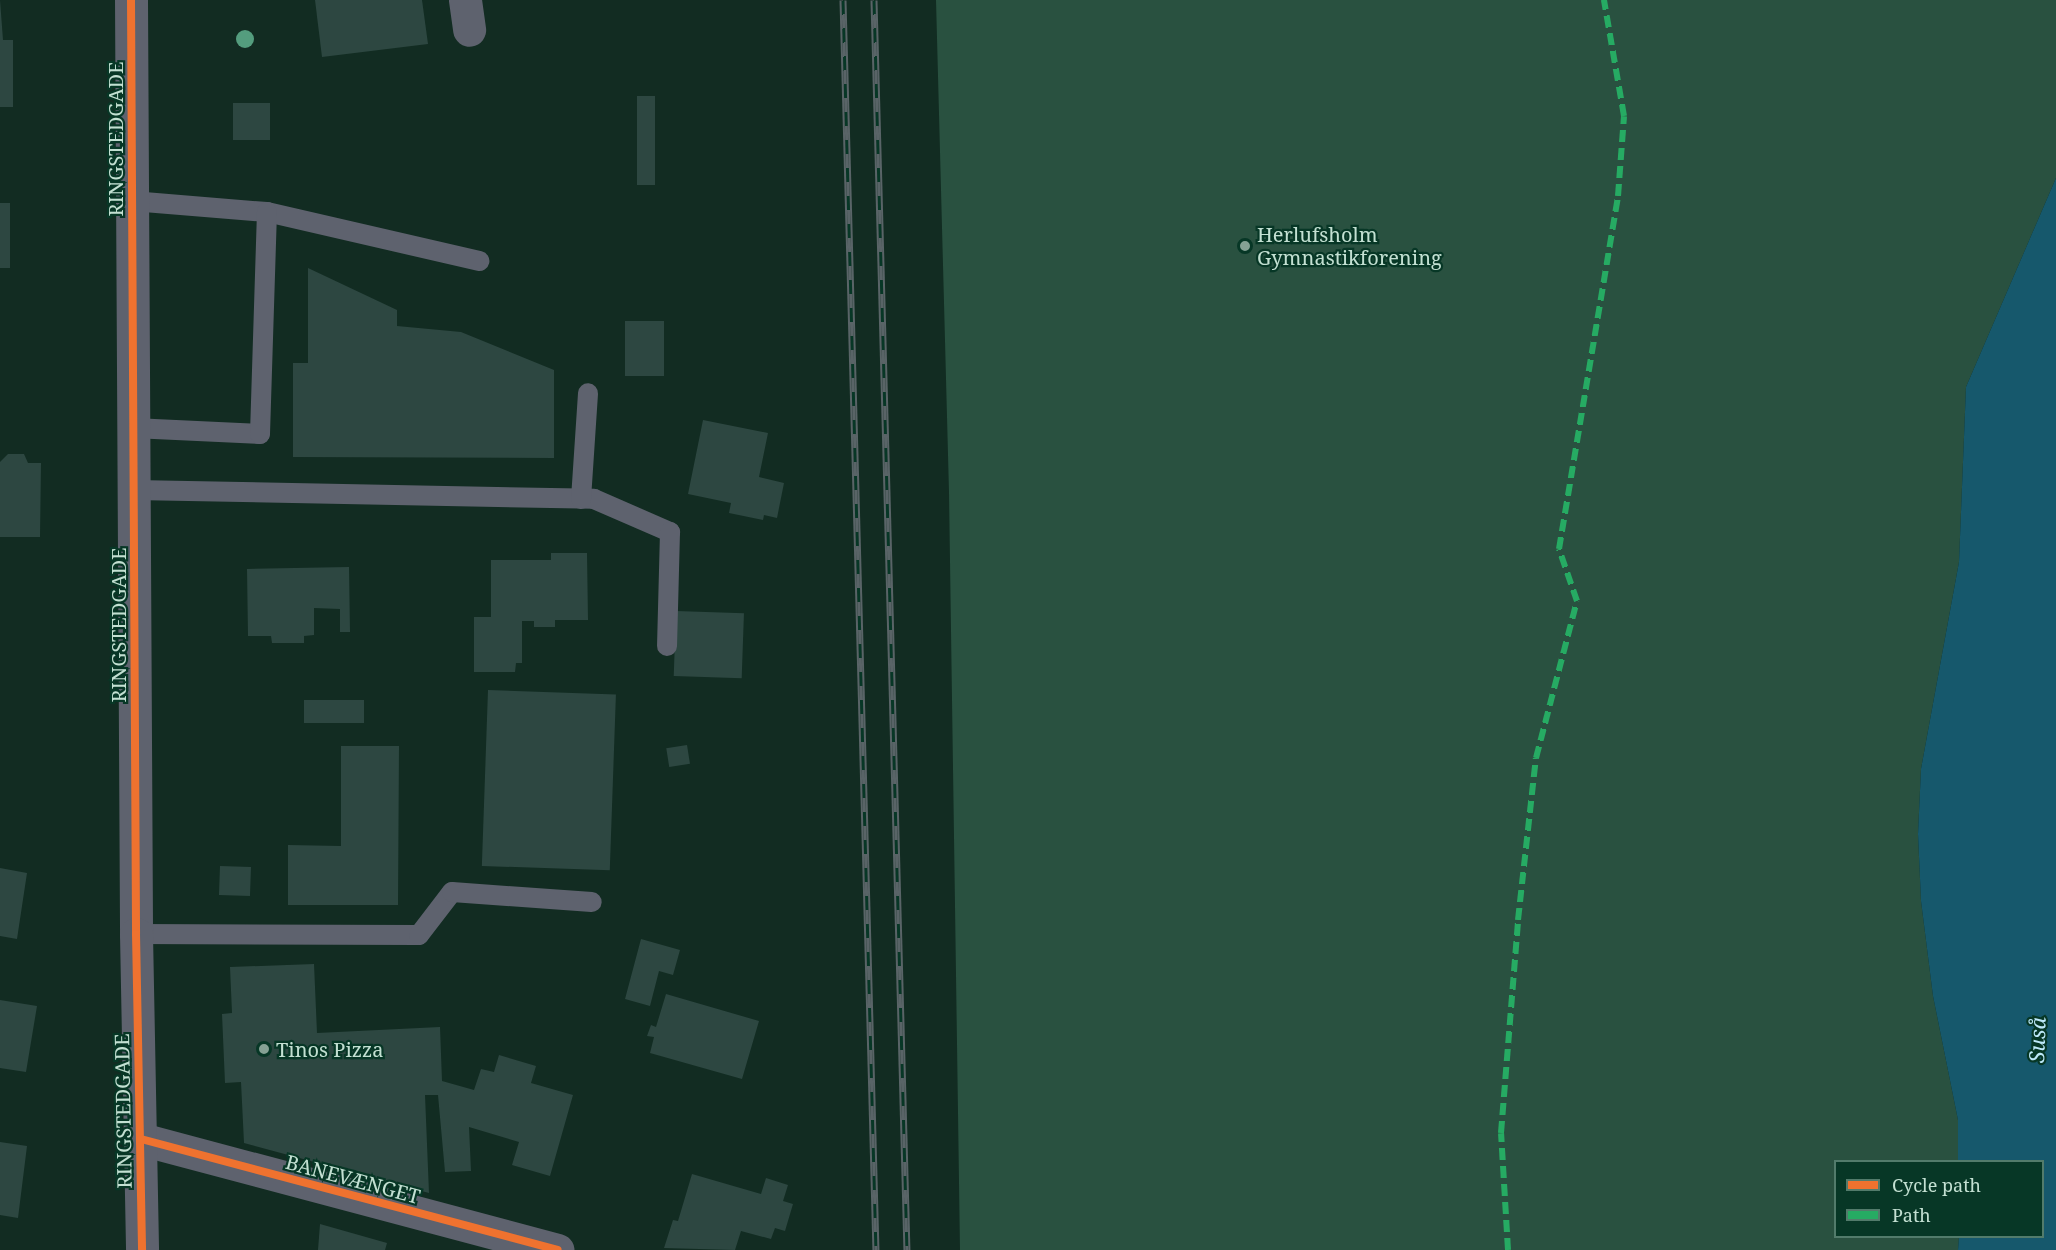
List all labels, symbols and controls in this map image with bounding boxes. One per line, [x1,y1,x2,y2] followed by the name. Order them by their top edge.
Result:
[103,61,127,217] street label: RINGSTEDGADE
[1257,222,1442,269] place label: Herlufsholm Gymnastikforening
[1238,239,1252,253] marker: Herlufsholm Gymnastikforening
[106,547,130,703] street label: RINGSTEDGADE
[2024,1017,2050,1063] water label: Suså
[110,1033,136,1189] street label: RINGSTEDGADE
[276,1037,383,1061] place label: Tinos Pizza
[257,1042,271,1056] marker: Tinos Pizza
[283,1150,423,1208] street label: BANEVÆNGET
[1834,1160,2044,1238] legend
[1892,1173,1981,1197] text: Cycle path
[1892,1203,1931,1227] text: Path

